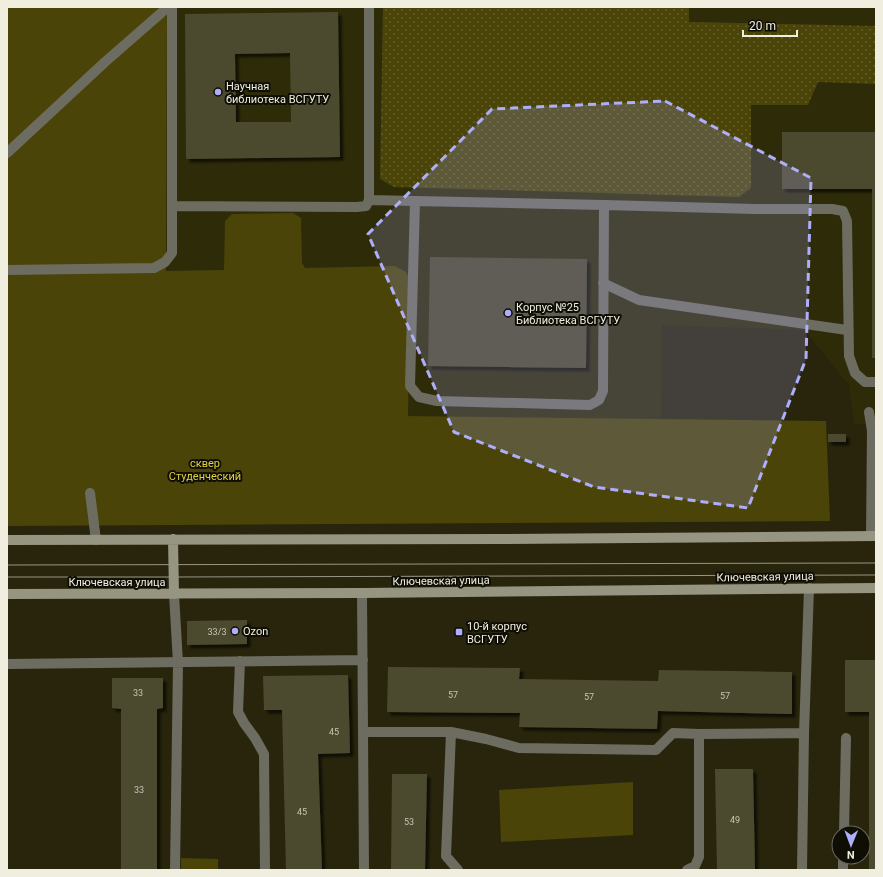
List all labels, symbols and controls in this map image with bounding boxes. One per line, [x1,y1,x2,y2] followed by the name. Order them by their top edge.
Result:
[743,12,797,38] scale bar
[749,19,776,33] text: 20 m
[226,80,329,106] place label: Научная библиотека ВСГУТУ
[213,87,223,97] marker: Научная библиотека ВСГУТУ
[516,301,620,327] place label: Корпус №25 Библиотека ВСГУТУ
[503,308,513,318] marker: Корпус №25 Библиотека ВСГУТУ
[169,457,241,483] park label: сквер Студенческий
[716,570,814,584] street label: Ключевская улица
[392,574,490,588] street label: Ключевская улица
[68,576,166,589] street label: Ключевская улица
[467,620,527,646] place label: 10-й корпус ВСГУТУ
[243,625,268,638] place label: Ozon
[230,626,240,636] marker: Ozon
[208,627,226,637] house number: 33/3
[454,627,464,637] marker: 10-й корпус ВСГУТУ
[133,688,143,698] house number: 33
[448,690,458,700] house number: 57
[720,691,730,701] house number: 57
[584,692,594,702] house number: 57
[329,727,339,737] house number: 45
[134,785,144,795] house number: 33
[297,807,307,817] house number: 45
[730,815,740,825] house number: 49
[404,817,414,827] house number: 53
[831,825,871,865] north arrow
[847,848,855,861] text: N

